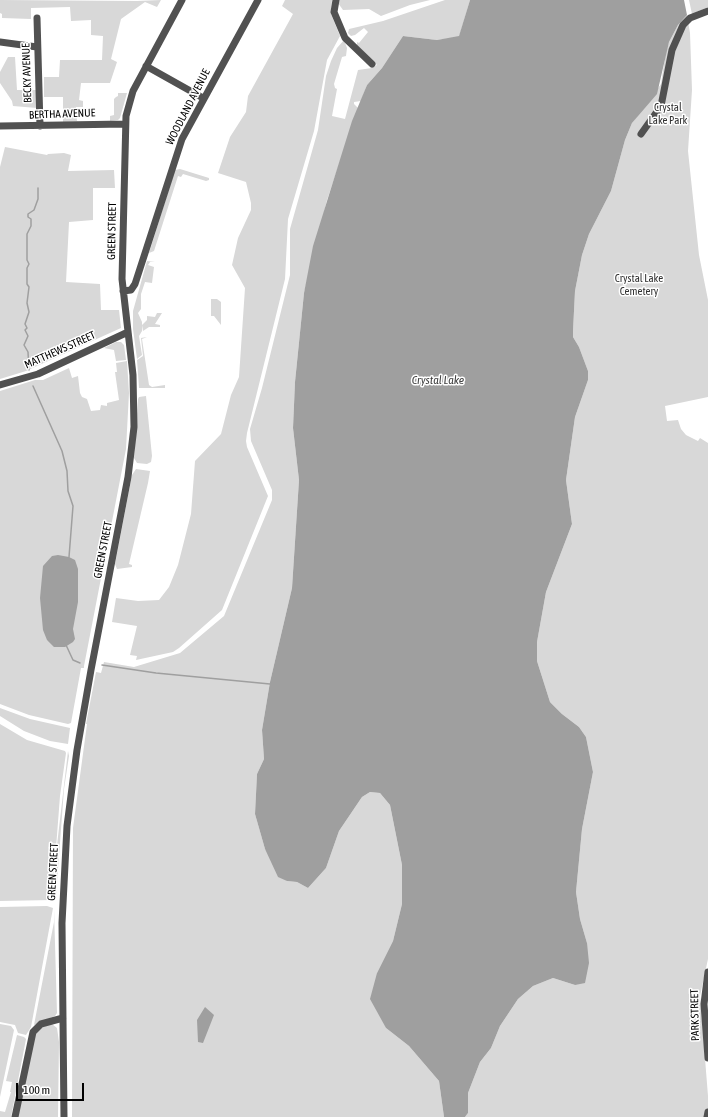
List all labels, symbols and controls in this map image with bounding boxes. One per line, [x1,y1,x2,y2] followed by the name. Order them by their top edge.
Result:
[19,43,35,103] street label: BECKY AVENUE
[163,67,213,147] street label: WOODLAND AVENUE
[649,101,687,127] park label: Crystal Lake Park
[29,106,95,122] street label: BERTHA AVENUE
[105,202,119,260] street label: GREEN STREET
[615,272,663,298] park label: Crystal Lake Cemetery
[22,328,98,372] street label: MATTHEWS STREET
[412,373,464,387] water label: Crystal Lake
[91,520,115,580] street label: GREEN STREET
[45,843,61,901] street label: GREEN STREET
[688,989,702,1041] street label: PARK STREET
[18,1075,86,1101] scale bar
[23,1083,50,1097] text: 100 m

